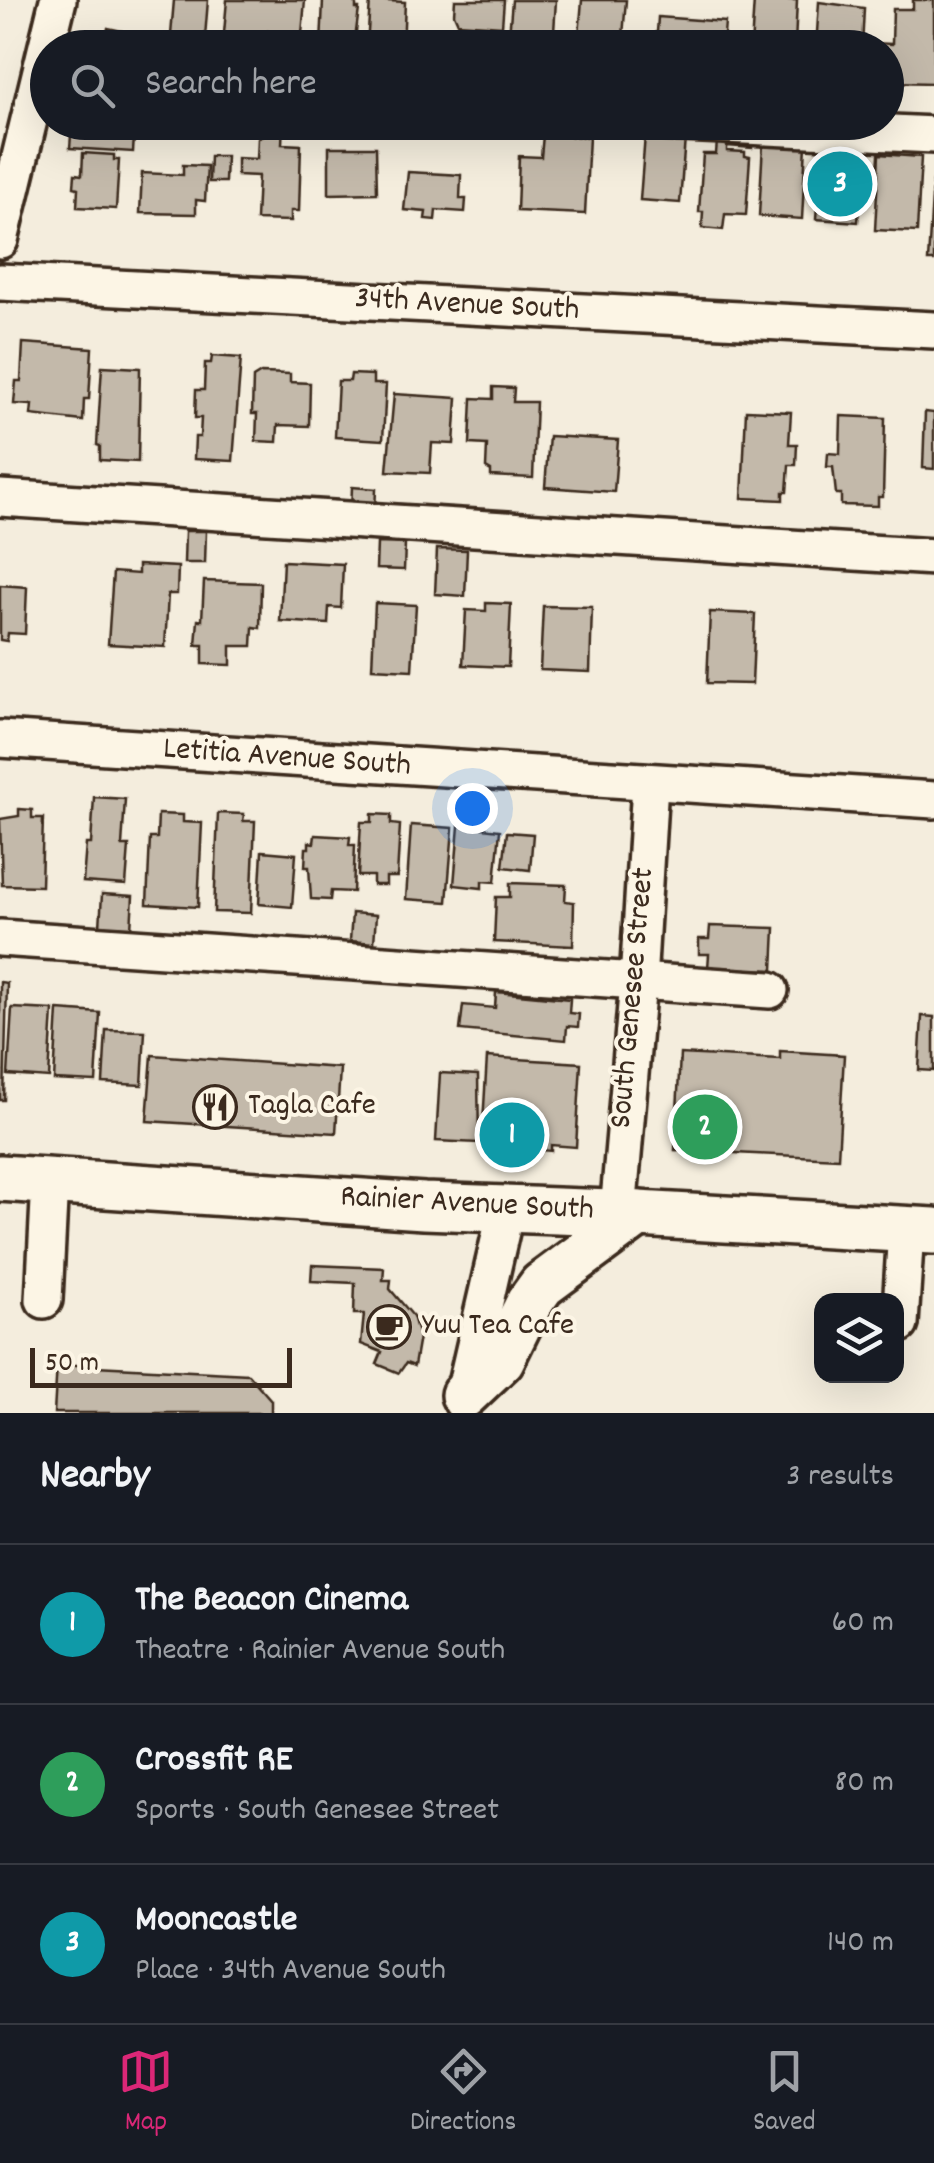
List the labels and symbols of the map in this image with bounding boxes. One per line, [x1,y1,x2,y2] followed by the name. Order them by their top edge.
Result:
[808,146,872,222] pin: 3
[354,277,580,335] street label: 34th Avenue South
[162,727,412,791] street label: Letitia Avenue South
[447,783,498,834] your location
[600,865,668,1130] street label: South Genesee Street
[192,1084,238,1130] restaurant icon: Tagla Cafe
[248,1084,376,1130] place label: Tagla Cafe
[672,1090,738,1164] pin: 2
[480,1098,544,1172] pin: 1
[339,1175,595,1235] street label: Rainier Avenue South
[366,1304,412,1350] cafe icon: Yuu Tea Cafe
[422,1304,574,1350] place label: Yuu Tea Cafe
[30,1343,292,1388] scale bar

